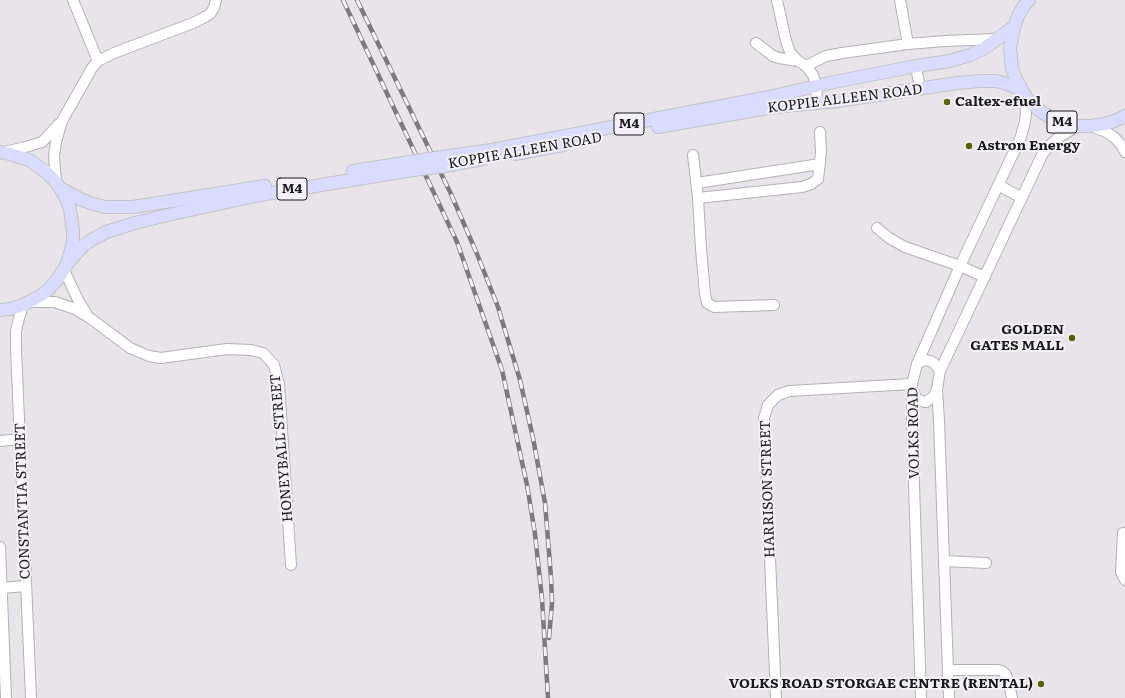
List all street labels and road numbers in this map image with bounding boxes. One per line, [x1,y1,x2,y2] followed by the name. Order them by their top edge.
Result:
[767,81,923,117] street label: KOPPIE ALLEEN ROAD
[1047,111,1077,133] road number: M4
[614,113,644,135] road number: M4
[447,129,603,173] street label: KOPPIE ALLEEN ROAD
[277,178,307,200] road number: M4
[267,373,297,523] street label: HONEYBALL STREET
[905,387,923,479] street label: VOLKS ROAD
[757,420,779,558] street label: HARRISON STREET
[12,423,34,579] street label: CONSTANTIA STREET

